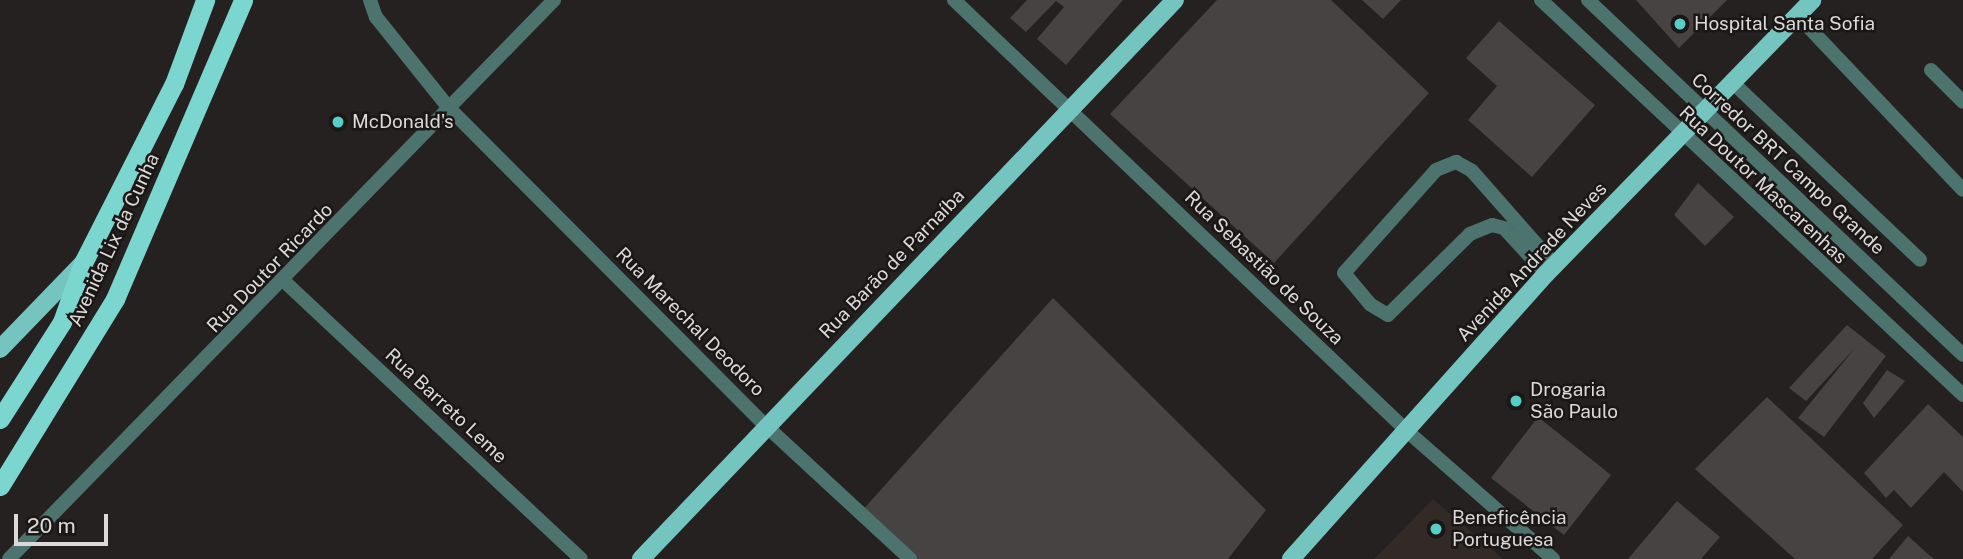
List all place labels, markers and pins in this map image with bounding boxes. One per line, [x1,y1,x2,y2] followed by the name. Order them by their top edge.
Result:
[1694,13,1875,35] place label: Hospital Santa Sofia
[1672,16,1688,32] marker: Hospital Santa Sofia
[352,111,454,133] place label: McDonald's
[330,114,346,130] marker: McDonald's
[1530,379,1618,423] place label: Drogaria São Paulo
[1508,393,1524,409] marker: Drogaria São Paulo
[1452,507,1566,551] place label: Beneficência Portuguesa
[1426,519,1446,539] marker: Beneficência Portuguesa

